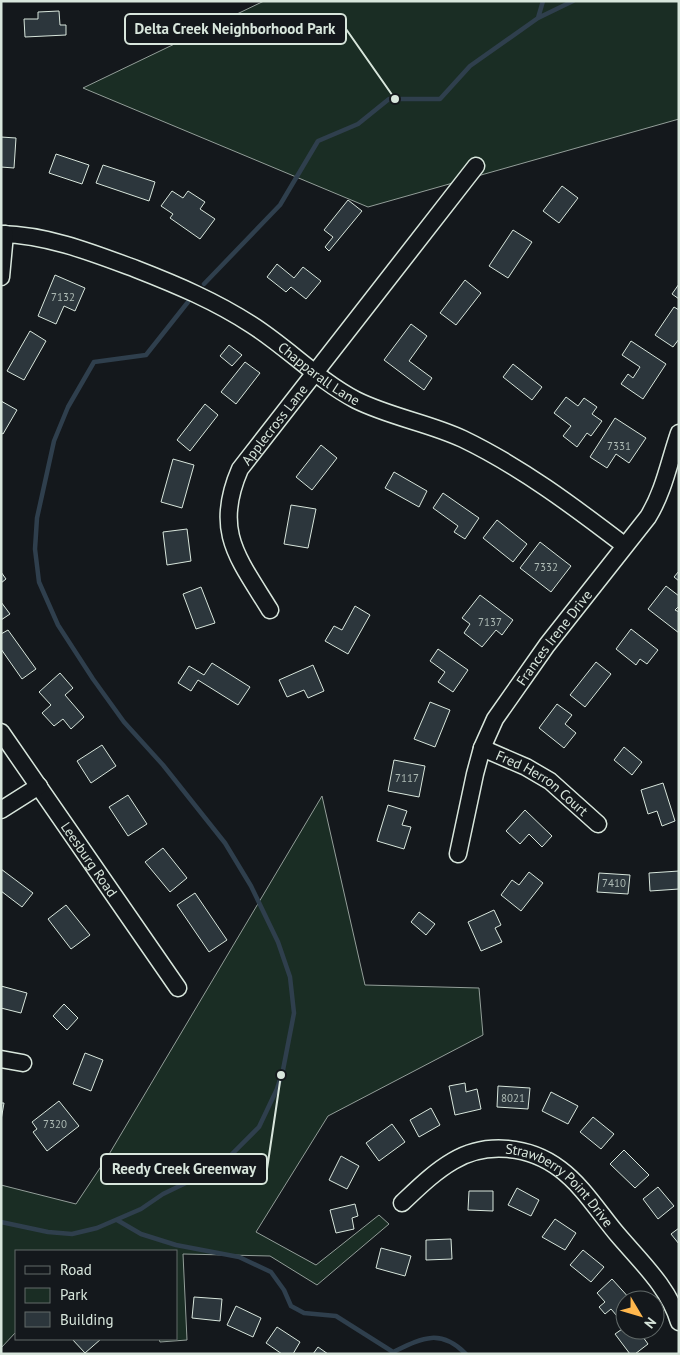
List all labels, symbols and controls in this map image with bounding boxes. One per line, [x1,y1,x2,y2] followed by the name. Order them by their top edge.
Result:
[125,14,346,44] callout: Delta Creek Neighborhood Park
[135,19,336,38] text: Delta Creek Neighborhood Park
[51,290,75,304] house number: 7132
[274,338,363,409] street label: Chapparall Lane
[237,381,311,469] street label: Applecross Lane
[607,439,631,453] house number: 7331
[534,560,558,574] house number: 7332
[512,586,596,689] street label: Frances Irene Drive
[478,615,502,629] house number: 7137
[493,746,592,820] street label: Fred Herron Court
[395,771,419,785] house number: 7117
[57,818,121,901] street label: Leesburg Road
[602,876,626,890] house number: 7410
[501,1091,525,1105] house number: 8021
[43,1117,67,1131] house number: 7320
[504,1140,617,1231] street label: Strawberry Point Drive
[101,1154,267,1184] callout: Reedy Creek Greenway
[112,1159,257,1178] text: Reedy Creek Greenway
[15,1250,178,1340] legend
[60,1260,92,1279] text: Road
[60,1285,88,1304] text: Park
[615,1290,665,1340] north arrow
[60,1310,114,1329] text: Building
[640,1314,660,1332] text: N

